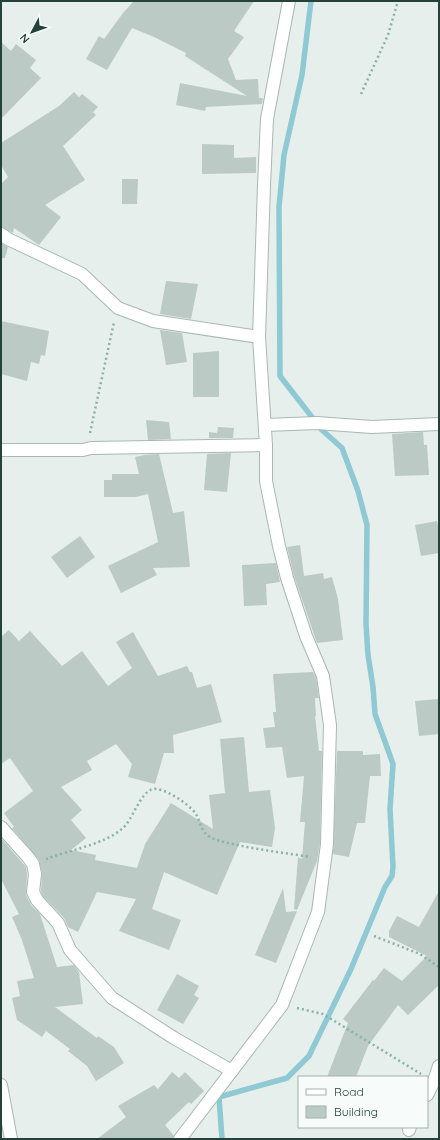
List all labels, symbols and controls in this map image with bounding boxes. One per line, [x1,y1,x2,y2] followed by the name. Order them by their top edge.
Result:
[12,12,52,52] north arrow
[17,31,32,46] text: N
[298,1076,428,1128] legend
[334,1084,364,1099] text: Road
[334,1104,378,1119] text: Building

